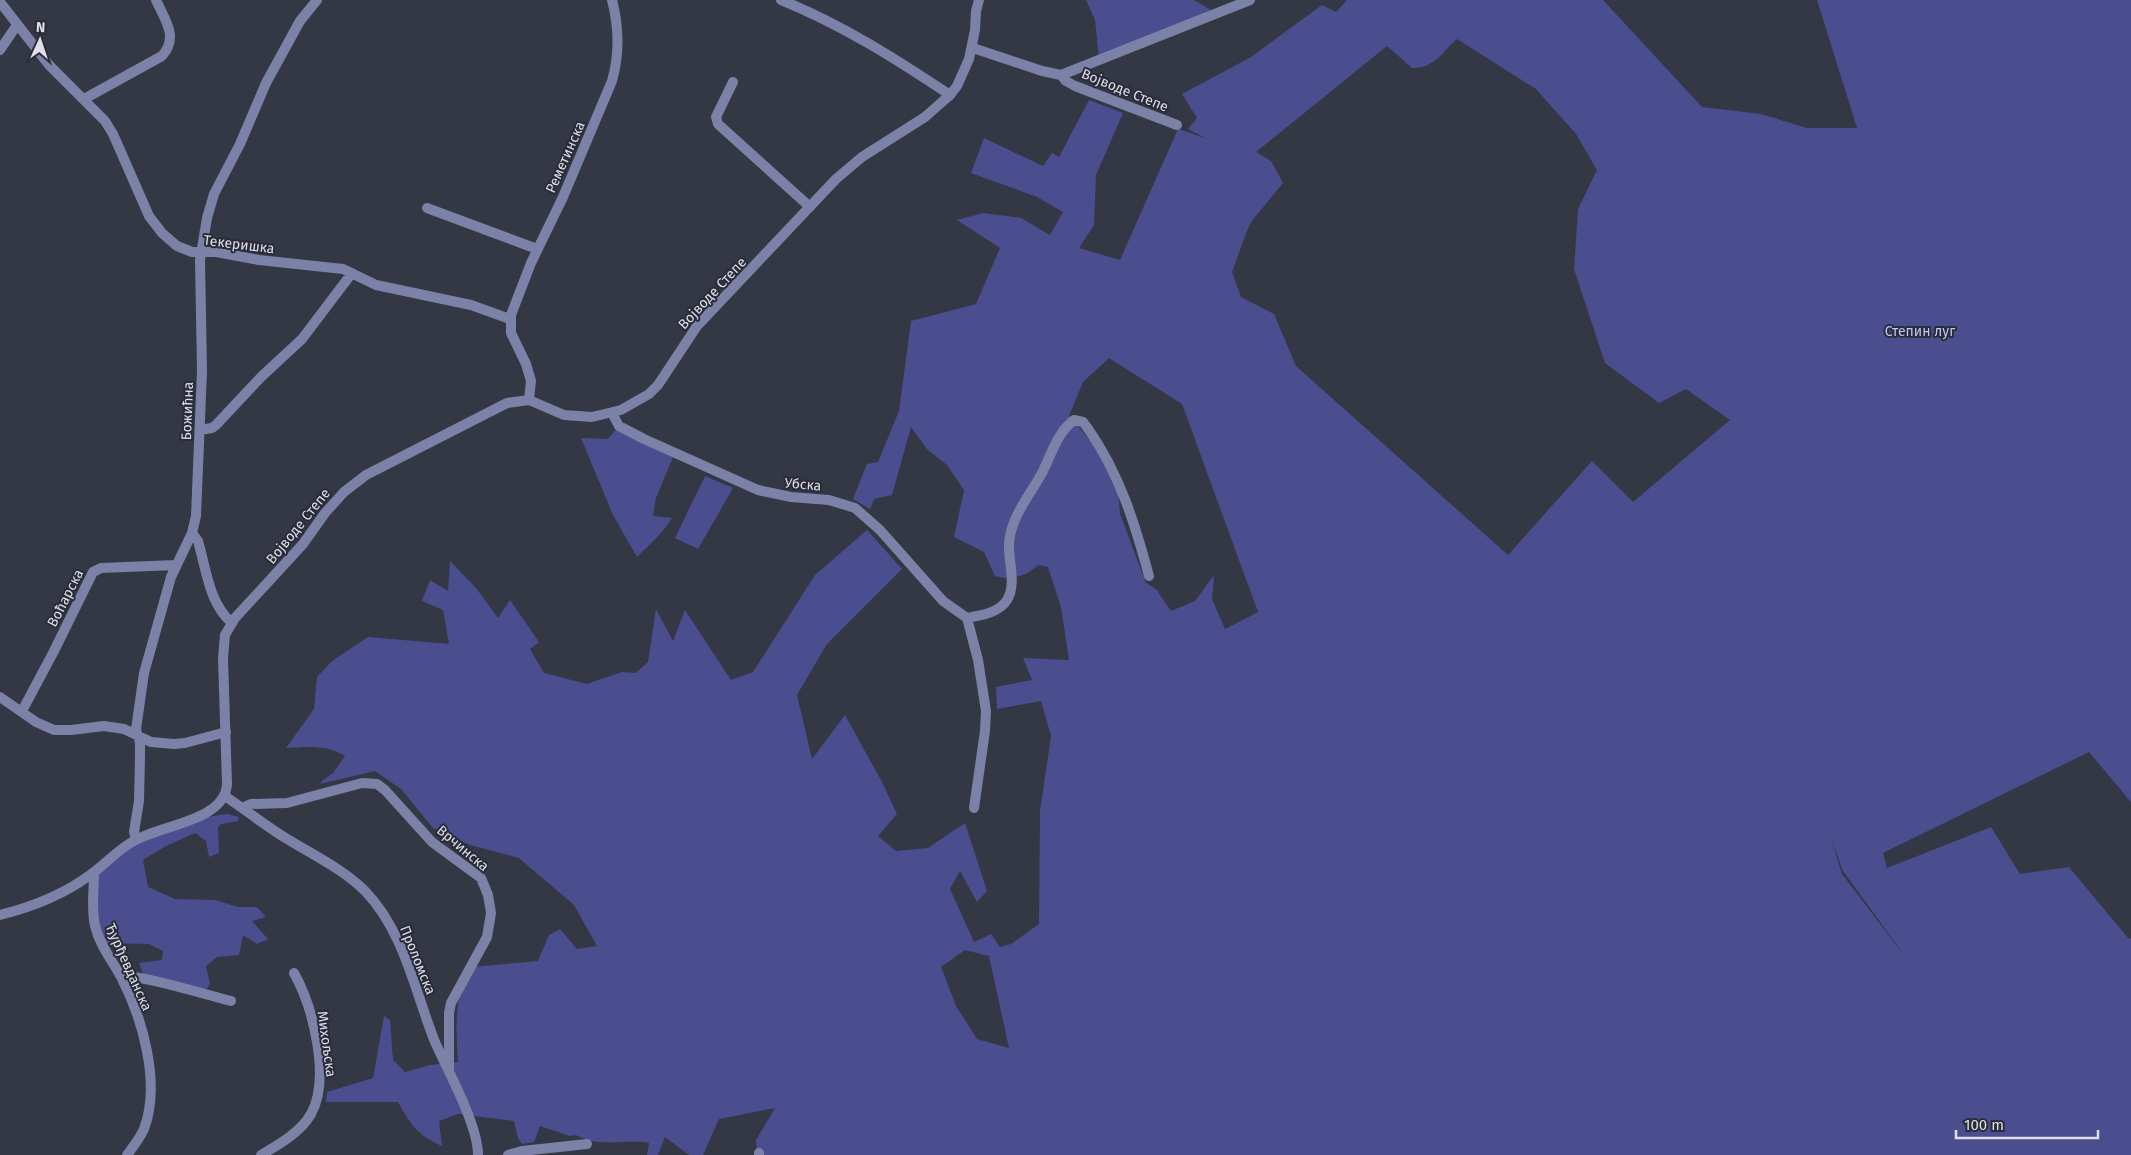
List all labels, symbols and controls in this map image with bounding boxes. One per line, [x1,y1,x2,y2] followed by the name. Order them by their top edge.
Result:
[15,15,65,65] north arrow
[36,19,46,36] text: N
[1079,65,1171,116] street label: Војводе Степе
[542,119,589,196] street label: Реметинска
[202,232,275,257] street label: Текеришка
[675,254,750,333] street label: Војводе Степе
[1885,323,1955,340] park label: Степин луг
[178,381,197,441] street label: Божићна
[784,474,822,495] street label: Убска
[263,485,334,568] street label: Војводе Степе
[44,567,87,630] street label: Воћарска
[433,822,492,875] street label: Врчинска
[102,921,155,1014] street label: Ђурђевданска
[396,923,439,997] street label: Проломска
[313,1010,340,1078] street label: Михољска
[1956,1108,2098,1140] scale bar
[1964,1116,2004,1134] text: 100 m

